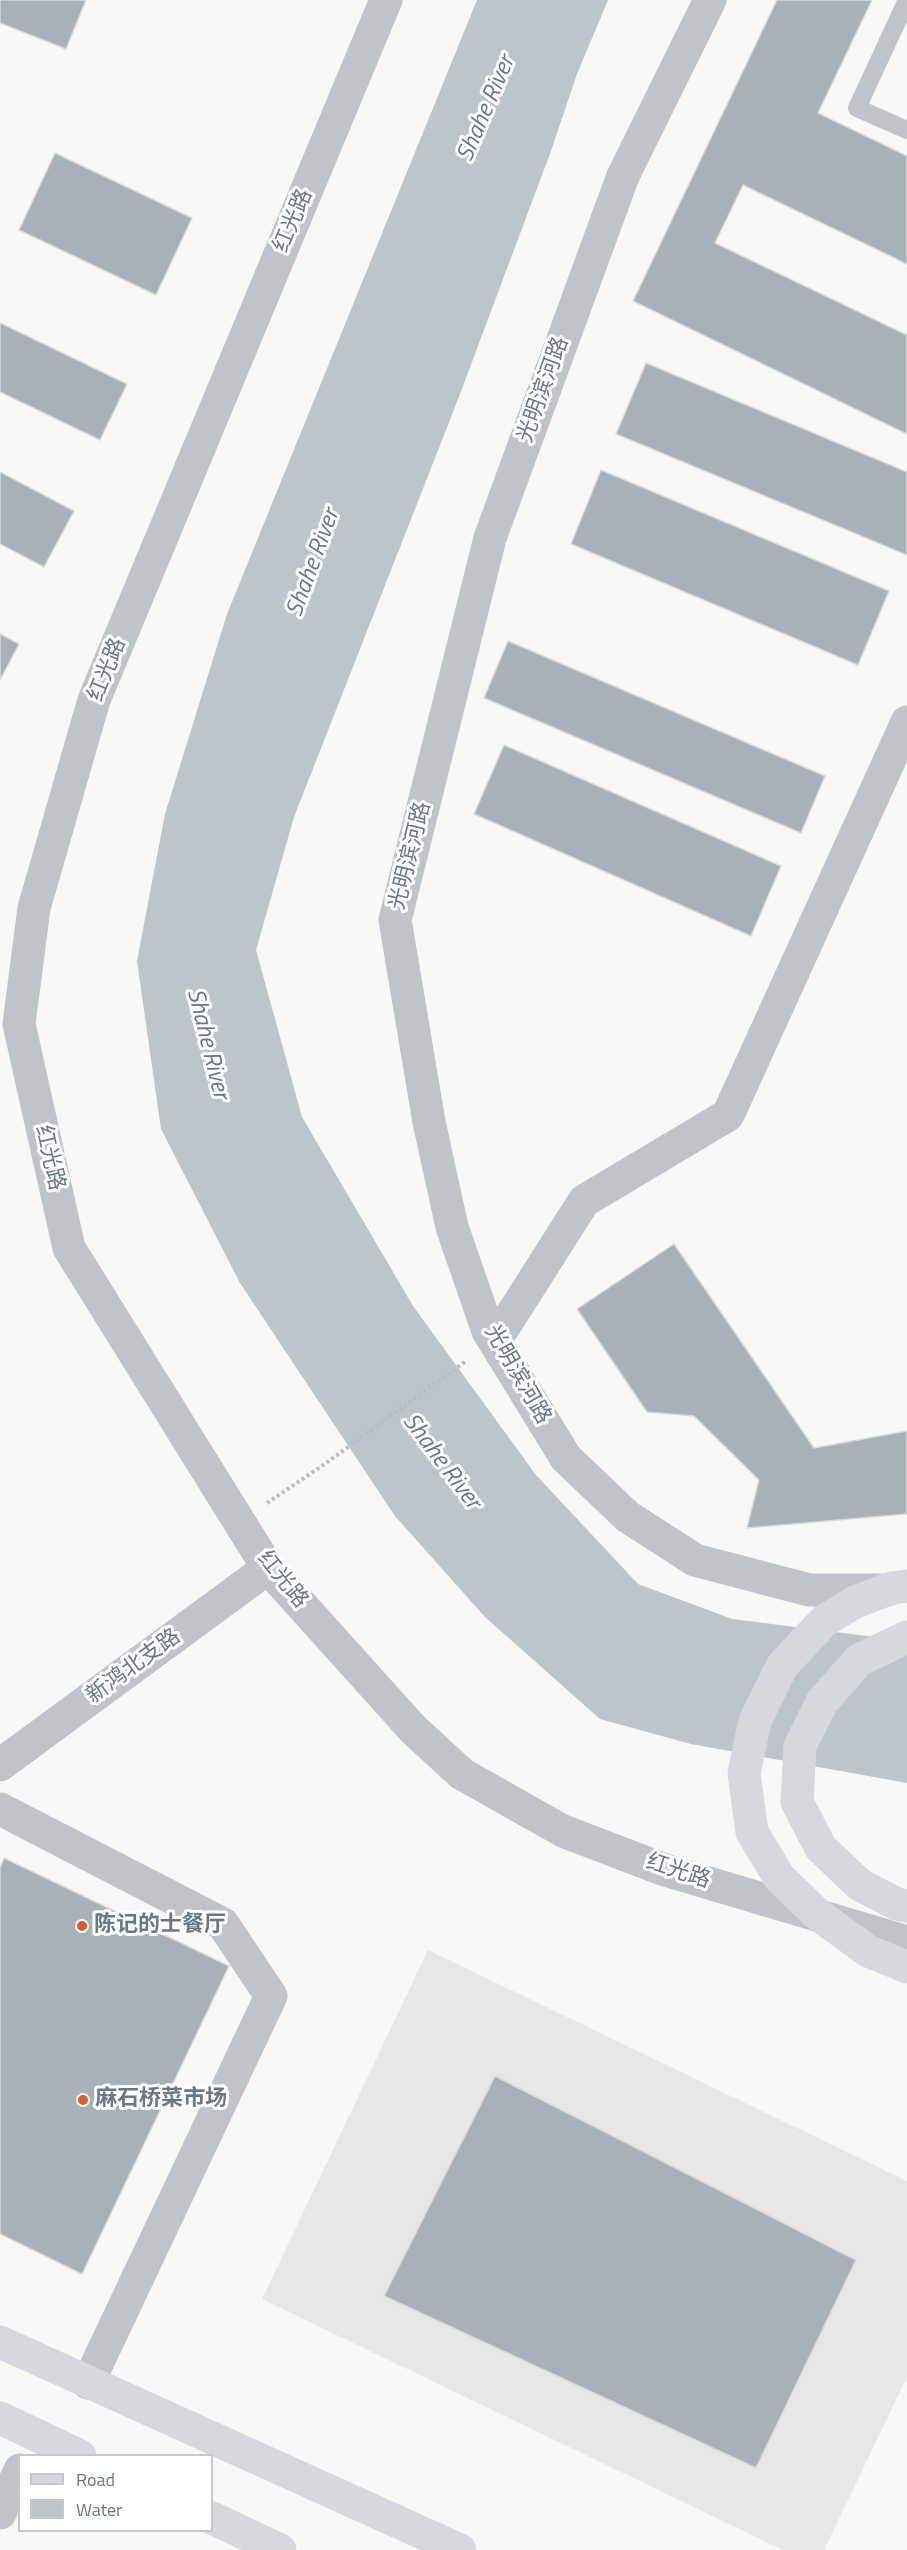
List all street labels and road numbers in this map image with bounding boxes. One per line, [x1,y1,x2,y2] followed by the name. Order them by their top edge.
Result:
[269,185,319,257] street label: 红光路
[513,334,575,446] street label: 光明滨河路
[83,634,133,706] street label: 红光路
[385,799,437,913] street label: 光明滨河路
[29,1123,69,1193] street label: 红光路
[478,1321,556,1429] street label: 光明滨河路
[251,1546,313,1614] street label: 红光路
[82,1624,186,1710] street label: 新鸿北支路
[643,1849,713,1895] street label: 红光路

